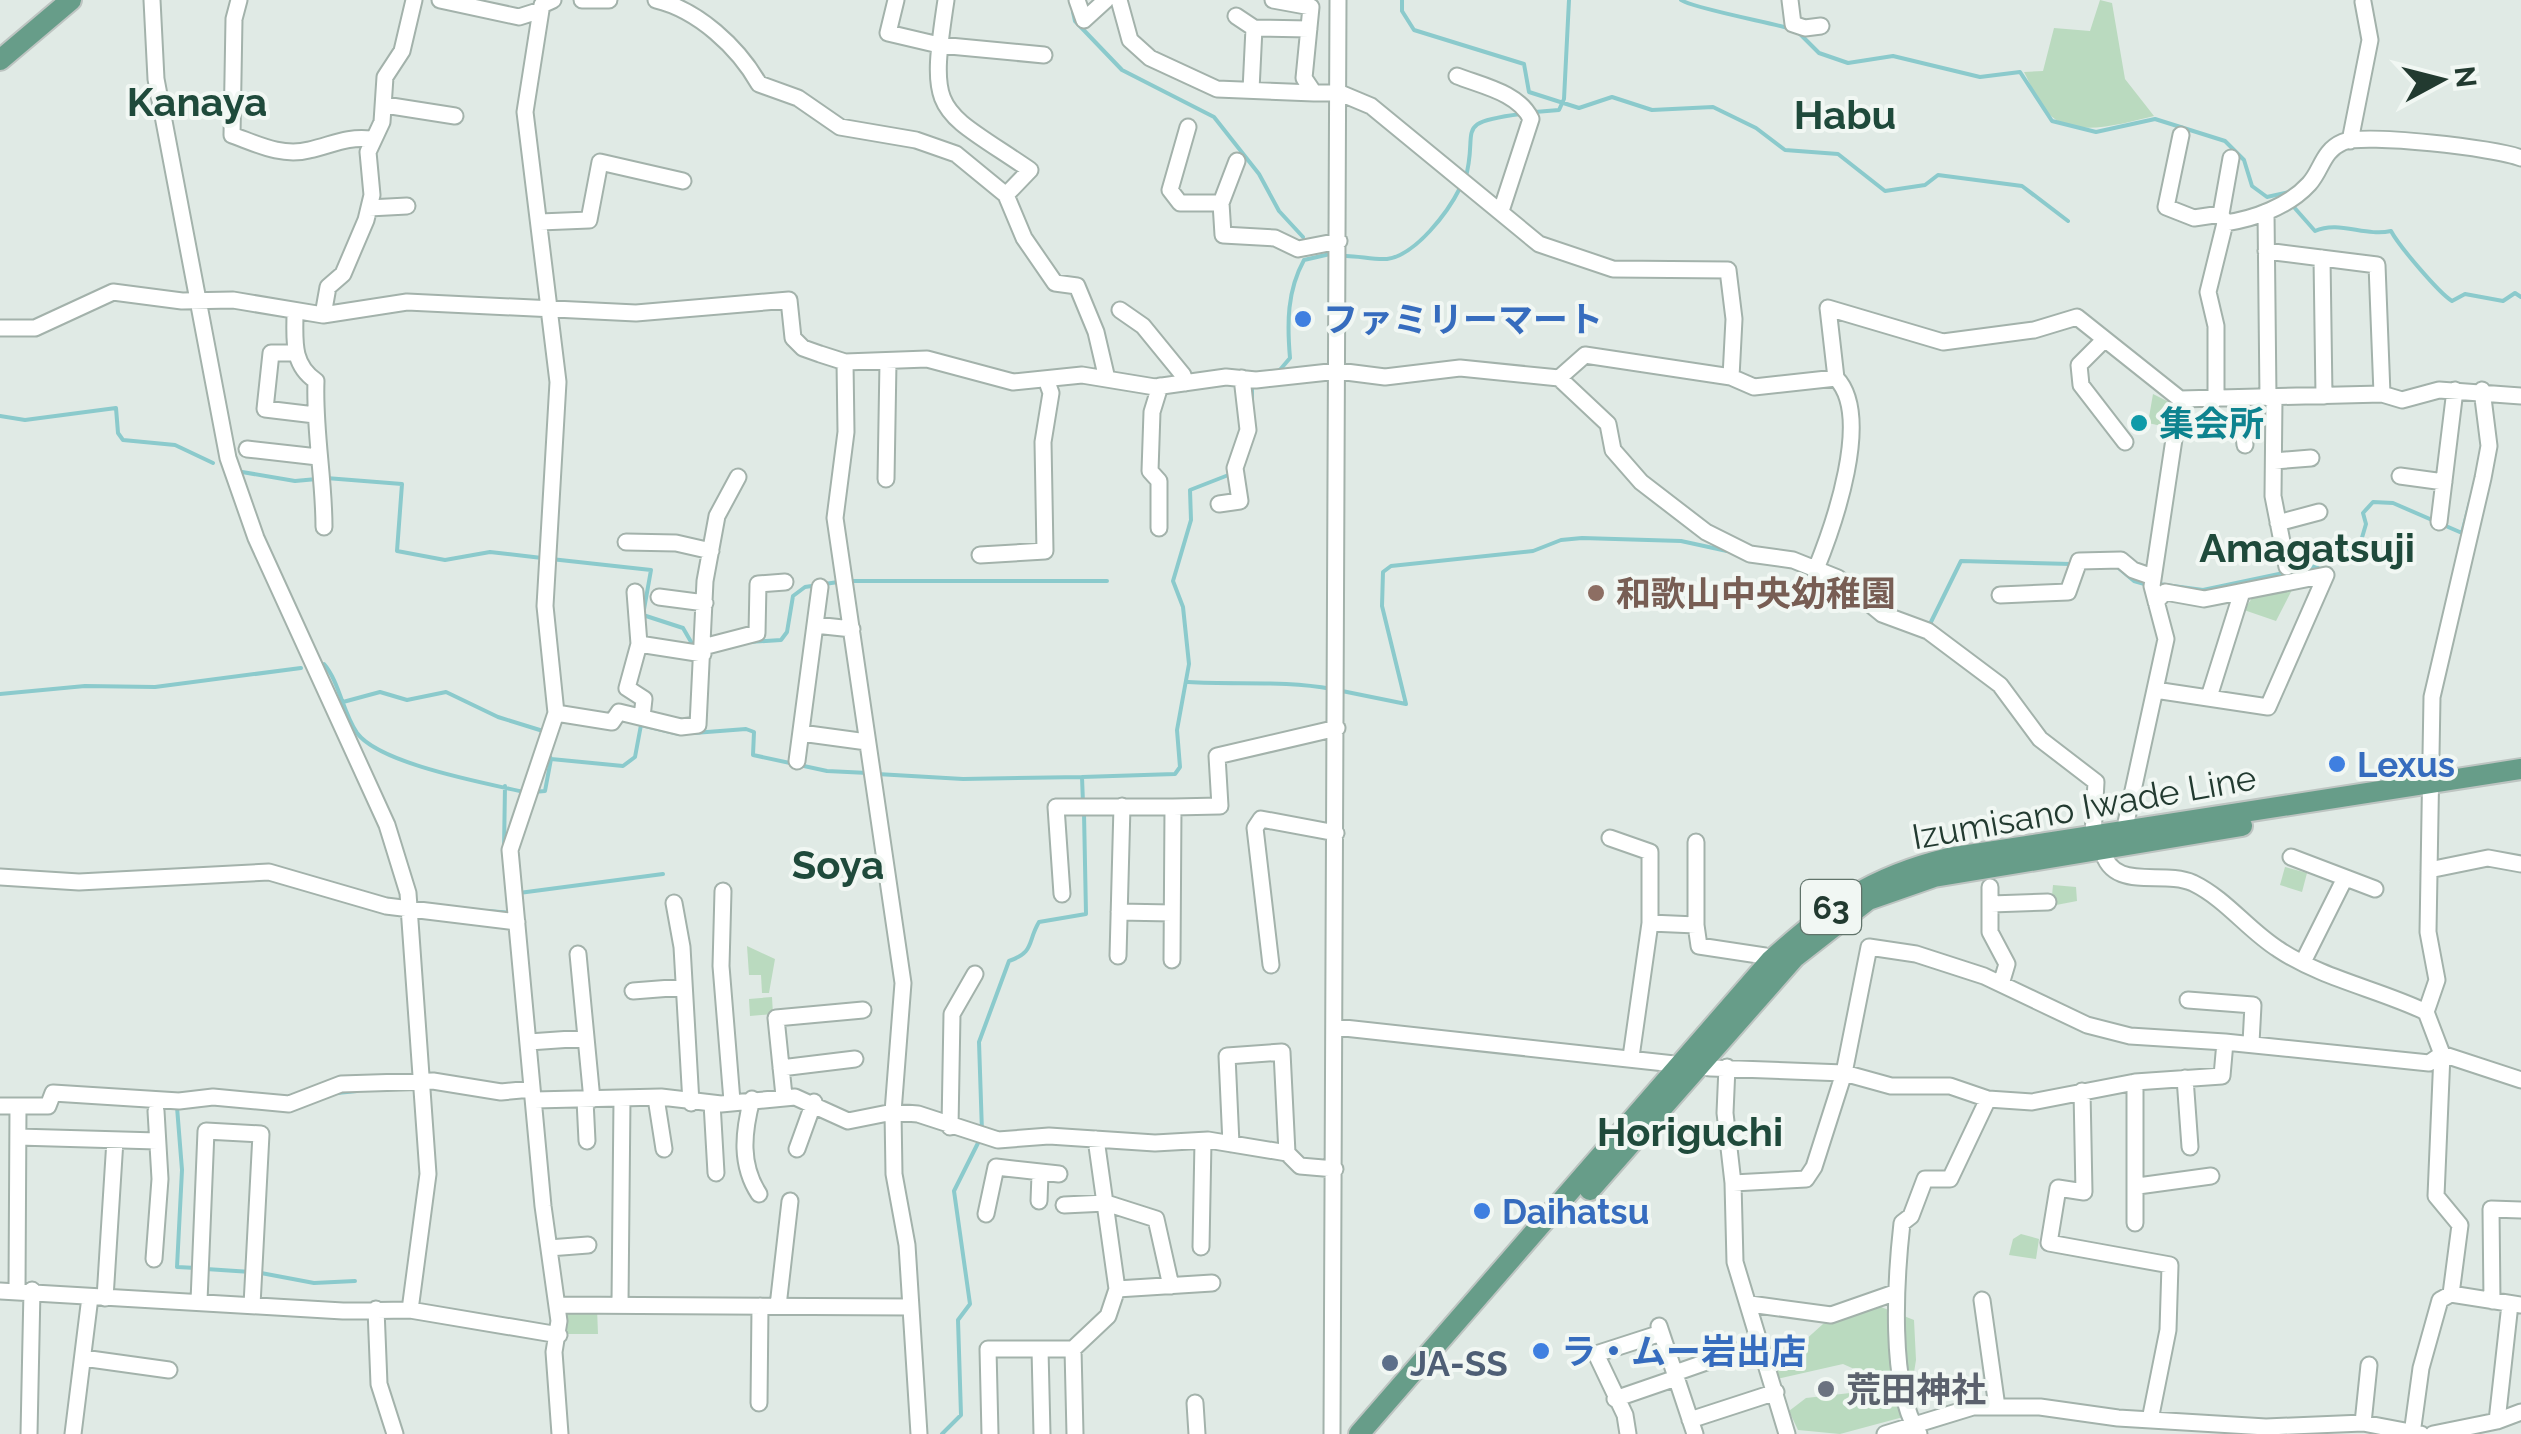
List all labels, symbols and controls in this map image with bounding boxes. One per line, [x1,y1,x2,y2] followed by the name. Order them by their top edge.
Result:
[2391,30,2491,130] north arrow
[2448,64,2483,90] text: N
[127,78,267,125] district label: Kanaya
[1794,91,1896,138] district label: Habu
[1323,299,1603,340] place label: ファミリーマート
[1292,308,1314,330] marker: ファミリーマート
[2159,403,2264,444] place label: 集会所
[2128,412,2150,434] marker: 集会所
[2199,524,2415,571] district label: Amagatsuji
[1616,573,1896,614] place label: 和歌山中央幼稚園
[1585,582,1607,604] marker: 和歌山中央幼稚園
[2357,744,2455,785] place label: Lexus
[2326,753,2348,775] marker: Lexus
[1909,757,2259,857] street label: Izumisano Iwade Line
[792,841,884,888] district label: Soya
[1801,880,1861,934] road number: 63
[1597,1108,1783,1155] district label: Horiguchi
[1502,1191,1649,1232] place label: Daihatsu
[1471,1200,1493,1222] marker: Daihatsu
[1561,1331,1806,1372] place label: ラ・ムー岩出店
[1530,1340,1552,1362] marker: ラ・ムー岩出店
[1410,1343,1508,1384] place label: JA-SS
[1379,1352,1401,1374] marker: JA-SS
[1846,1369,1986,1410] place label: 荒田神社
[1815,1378,1837,1400] marker: 荒田神社

